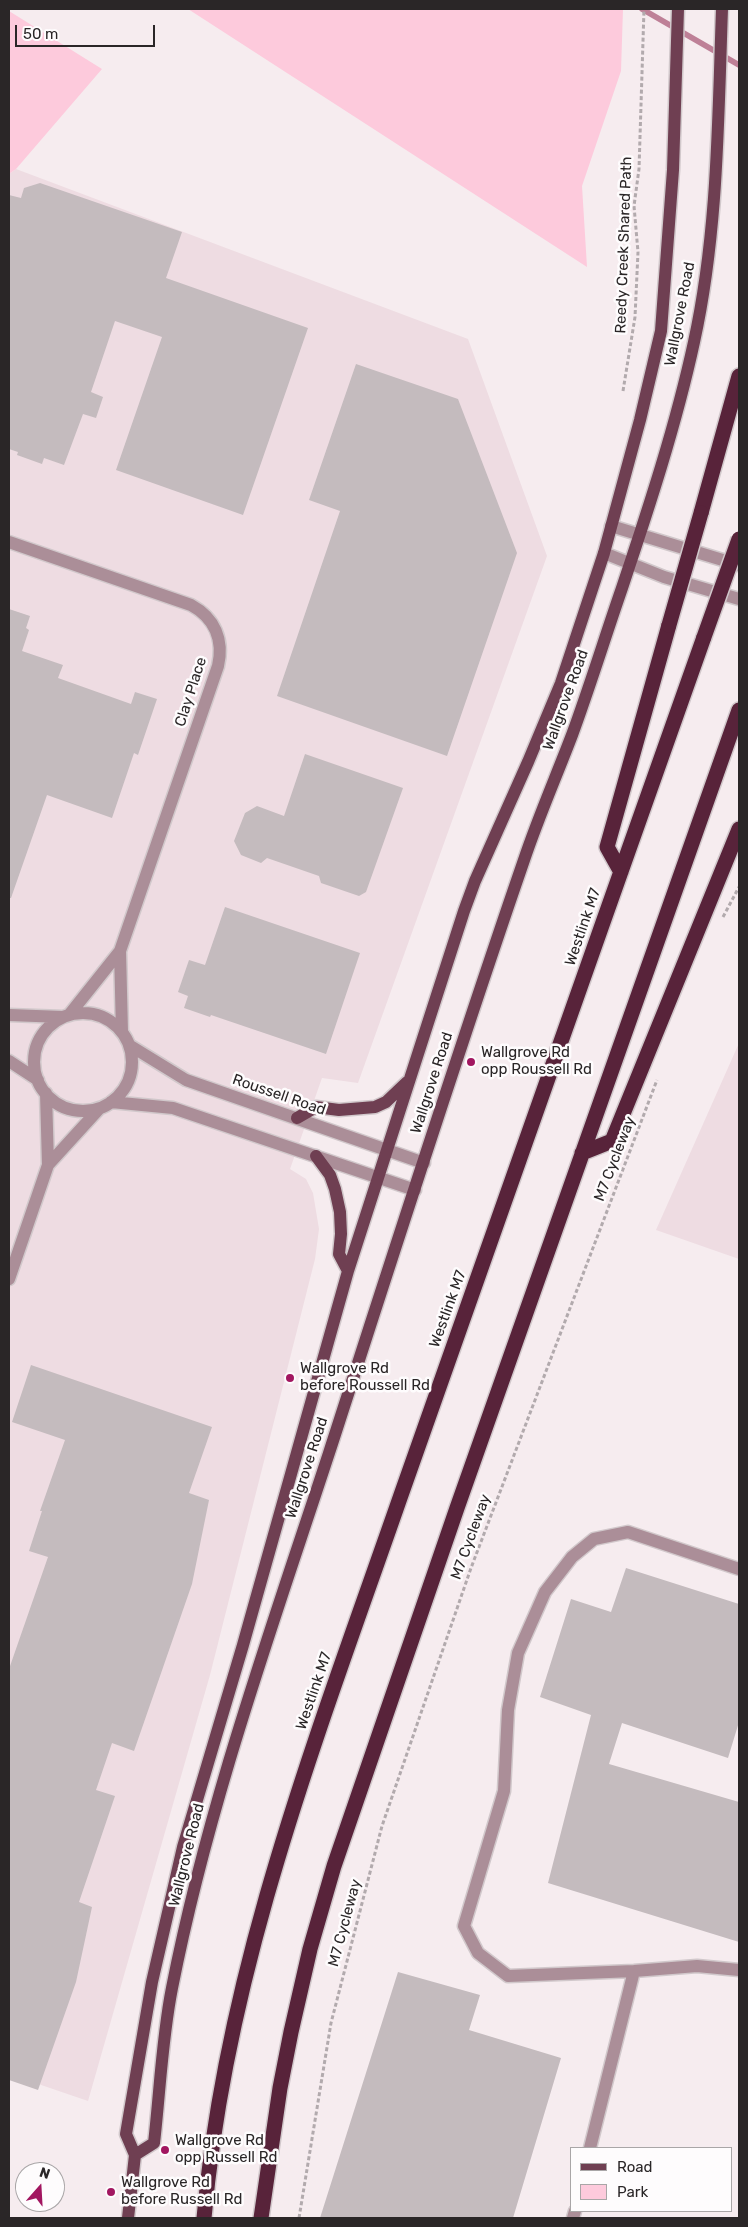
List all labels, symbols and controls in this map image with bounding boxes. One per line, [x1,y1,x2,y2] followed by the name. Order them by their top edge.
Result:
[18,15,158,47] scale bar
[23,25,58,43] text: 50 m
[612,156,636,334] street label: Reedy Creek Shared Path
[661,260,699,368] street label: Wallgrove Road
[539,647,593,753] street label: Wallgrove Road
[171,655,211,729] street label: Clay Place
[561,886,605,968] street label: Westlink M7
[407,1030,457,1136] street label: Wallgrove Road
[481,1044,592,1079] place label: Wallgrove Rd opp Roussell Rd
[465,1056,477,1068] marker: Wallgrove Rd opp Roussell Rd
[230,1071,328,1119] street label: Roussell Road
[591,1114,639,1204] street label: M7 Cycleway
[426,1268,470,1350] street label: Westlink M7
[300,1360,430,1395] place label: Wallgrove Rd before Roussell Rd
[284,1372,296,1384] marker: Wallgrove Rd before Roussell Rd
[282,1415,332,1521] street label: Wallgrove Road
[447,1492,495,1582] street label: M7 Cycleway
[292,1650,336,1732] street label: Westlink M7
[165,1802,209,1908] street label: Wallgrove Road
[325,1877,365,1969] street label: M7 Cycleway
[175,2132,277,2167] place label: Wallgrove Rd opp Russell Rd
[159,2144,171,2156] marker: Wallgrove Rd opp Russell Rd
[570,2147,733,2212] legend
[617,2158,653,2176] text: Road
[15,2162,65,2212] north arrow
[37,2164,52,2183] text: N
[121,2174,242,2209] place label: Wallgrove Rd before Russell Rd
[617,2183,648,2201] text: Park
[105,2186,117,2198] marker: Wallgrove Rd before Russell Rd

